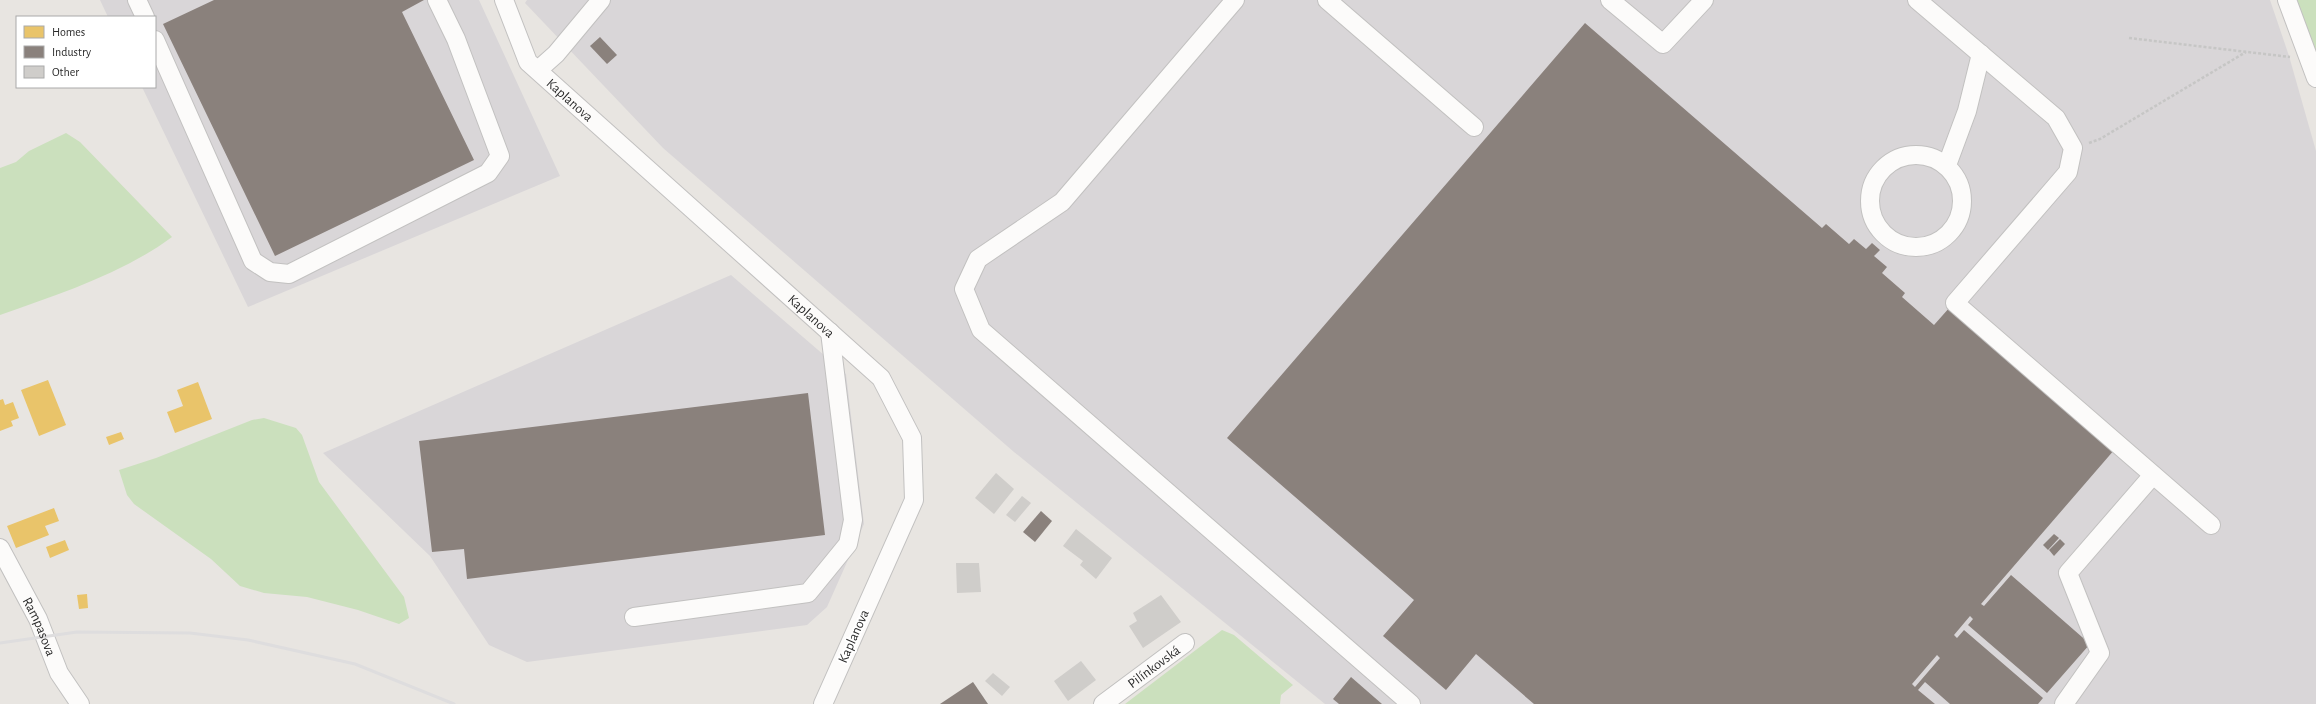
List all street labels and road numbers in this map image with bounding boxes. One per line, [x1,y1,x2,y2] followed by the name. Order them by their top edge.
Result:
[544,76,596,125] street label: Kaplanova
[785,292,837,341] street label: Kaplanova
[20,595,58,659] street label: Rampasova
[836,607,872,665] street label: Kaplanova
[1125,643,1183,691] street label: Pilínkovská

